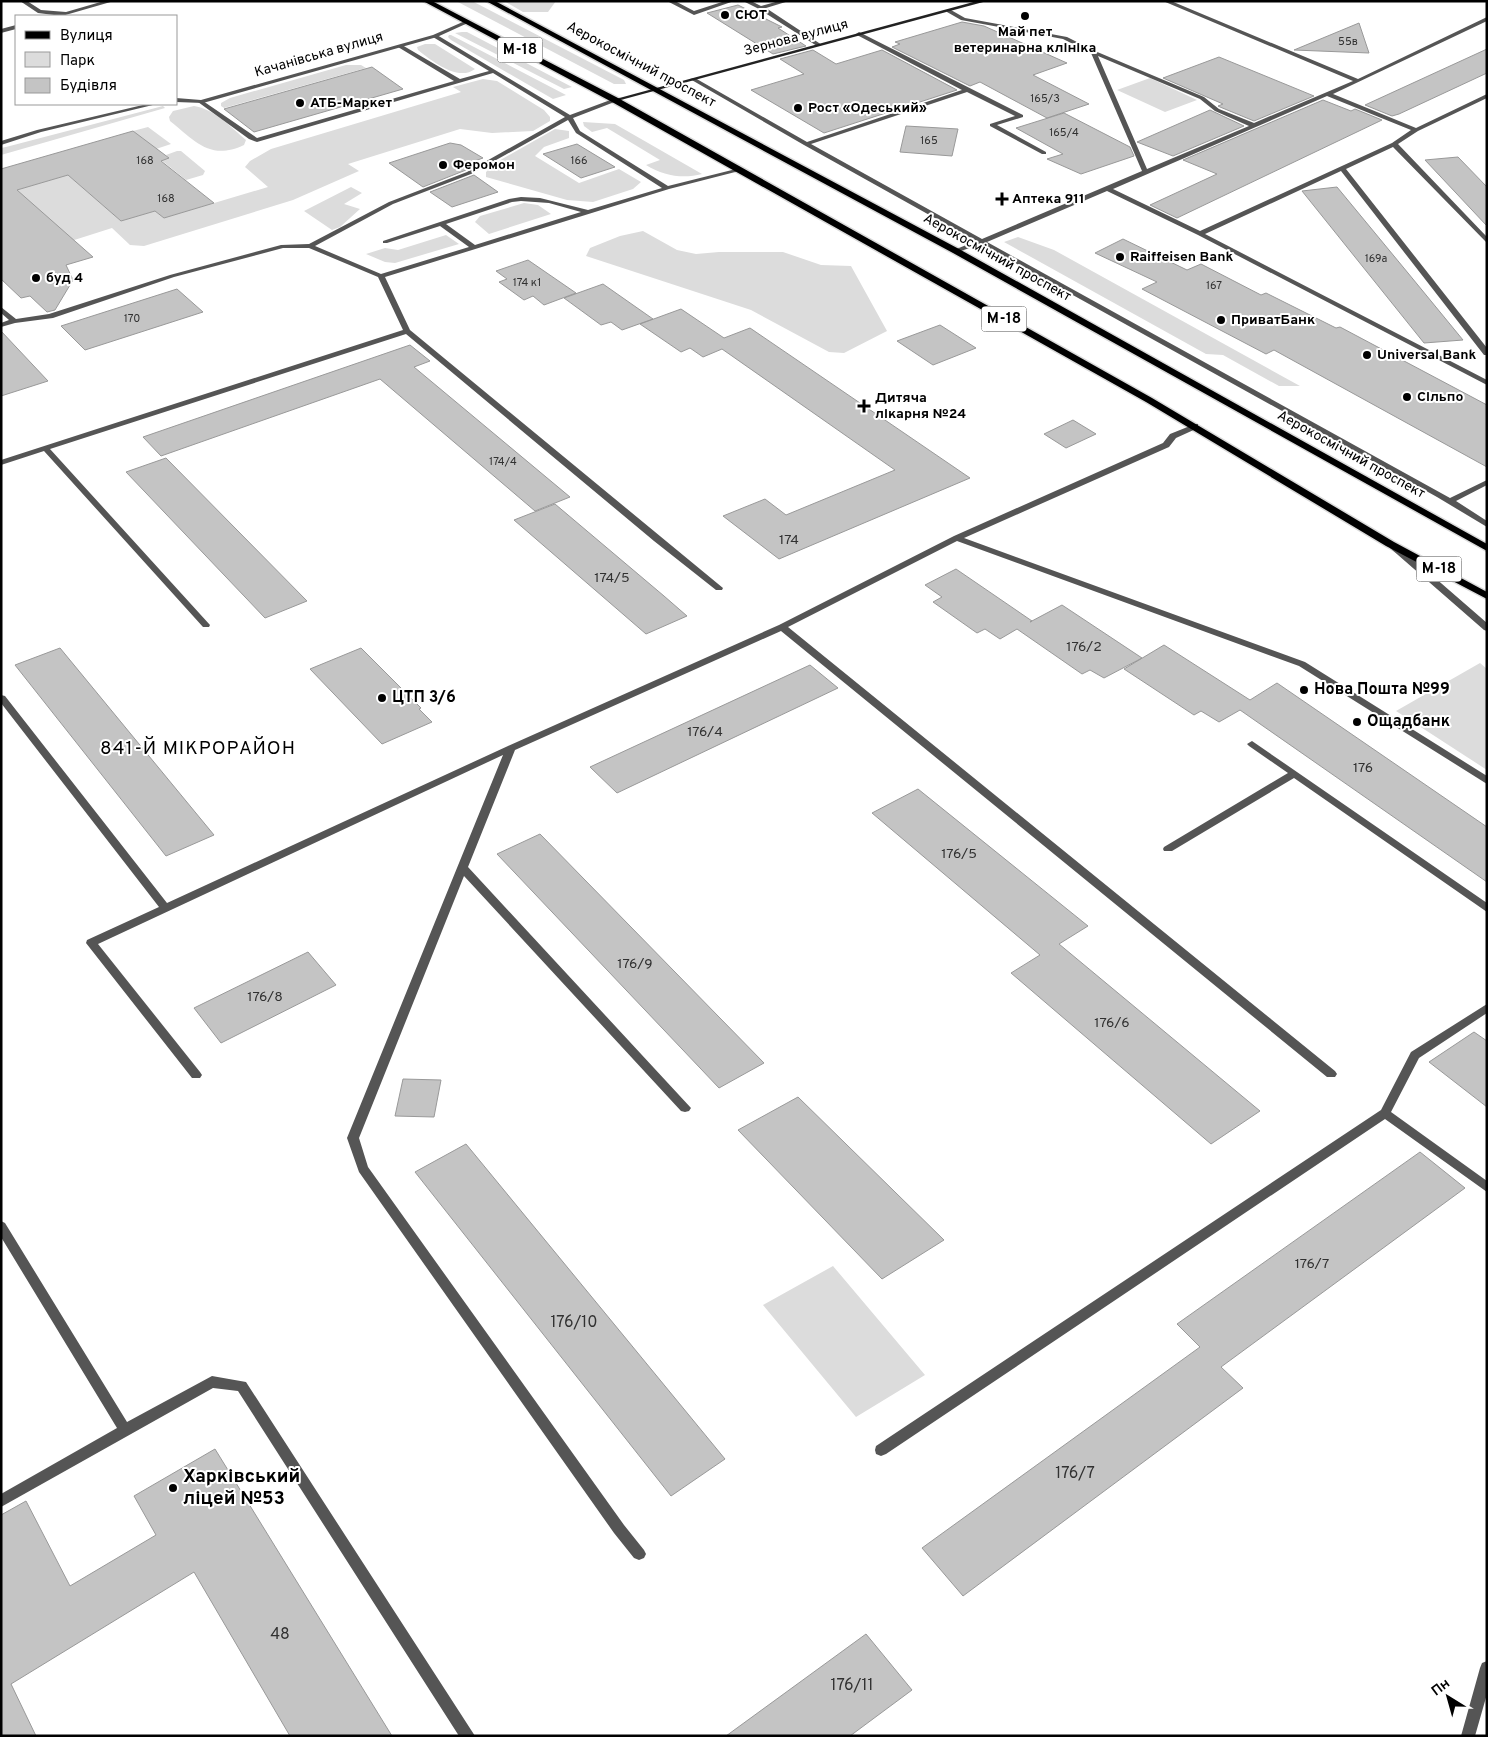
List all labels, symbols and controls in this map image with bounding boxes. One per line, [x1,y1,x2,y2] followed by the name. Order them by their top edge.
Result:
[735,7,767,24] place label: СЮТ
[719,9,731,21] marker: СЮТ
[1019,10,1031,22] marker: Май пет ветеринарна клініка
[15,15,178,105] legend
[742,16,850,60] street label: Зернова вулиця
[564,18,718,112] street label: Аерокосмічний проспект
[954,24,1096,57] place label: Май пет ветеринарна клініка
[60,27,113,46] text: Вулиця
[253,28,385,82] street label: Качанівська вулиця
[1338,35,1358,49] house number: 55в
[498,38,542,62] road number: М-18
[60,52,95,71] text: Парк
[60,77,117,96] text: Будівля
[1030,92,1060,106] house number: 165/3
[310,95,392,112] place label: АТБ-Маркет
[294,97,306,109] marker: АТБ-Маркет
[808,100,927,117] place label: Рост «Одеський»
[792,102,804,114] marker: Рост «Одеський»
[1049,126,1079,140] house number: 165/4
[920,134,938,148] house number: 165
[136,154,154,168] house number: 168
[570,154,588,168] house number: 166
[453,157,515,174] place label: Феромон
[437,159,449,171] marker: Феромон
[1012,191,1085,208] place label: Аптека 911
[157,192,175,206] house number: 168
[996,193,1008,205] marker: Аптека 911
[920,210,1074,306] street label: Аерокосмічний проспект
[1130,249,1233,266] place label: Raiffeisen Bank
[1114,251,1126,263] marker: Raiffeisen Bank
[1365,252,1388,266] house number: 169а
[46,270,83,287] place label: буд 4
[30,272,42,284] marker: буд 4
[513,276,541,290] house number: 174 к1
[1206,279,1222,293] house number: 167
[982,306,1026,332] road number: М-18
[124,312,140,326] house number: 170
[1231,312,1315,329] place label: ПриватБанк
[1215,314,1227,326] marker: ПриватБанк
[1377,347,1476,364] place label: Universal Bank
[1361,349,1373,361] marker: Universal Bank
[1417,389,1463,406] place label: Сільпо
[875,390,966,423] place label: Дитяча лікарня №24
[1401,391,1413,403] marker: Сільпо
[857,399,871,413] marker: Дитяча лікарня №24
[1274,407,1428,503] street label: Аерокосмічний проспект
[489,455,517,469] house number: 174/4
[779,532,799,549] house number: 174
[1416,556,1462,582] road number: М-18
[594,570,630,587] house number: 174/5
[1066,639,1102,656] house number: 176/2
[1314,680,1450,700] place label: Нова Пошта №99
[1298,684,1310,696] marker: Нова Пошта №99
[392,688,456,708] place label: ЦТП 3/6
[376,692,388,704] marker: ЦТП 3/6
[1367,712,1450,732] place label: Ощадбанк
[1351,716,1363,728] marker: Ощадбанк
[687,724,723,741] house number: 176/4
[100,736,296,761] district label: 841-Й МІКРОРАЙОН
[1353,760,1373,777] house number: 176
[941,846,977,863] house number: 176/5
[617,956,653,973] house number: 176/9
[247,989,283,1006] house number: 176/8
[1094,1015,1130,1032] house number: 176/6
[1295,1256,1329,1273] house number: 176/7
[550,1313,598,1333] house number: 176/10
[1055,1464,1095,1484] house number: 176/7
[183,1465,300,1511] place label: Харківський ліцей №53
[167,1482,179,1494] marker: Харківський ліцей №53
[270,1625,290,1645] house number: 48
[1423,1672,1473,1722] north arrow
[1428,1675,1454,1700] text: Пн
[831,1676,873,1696] house number: 176/11

